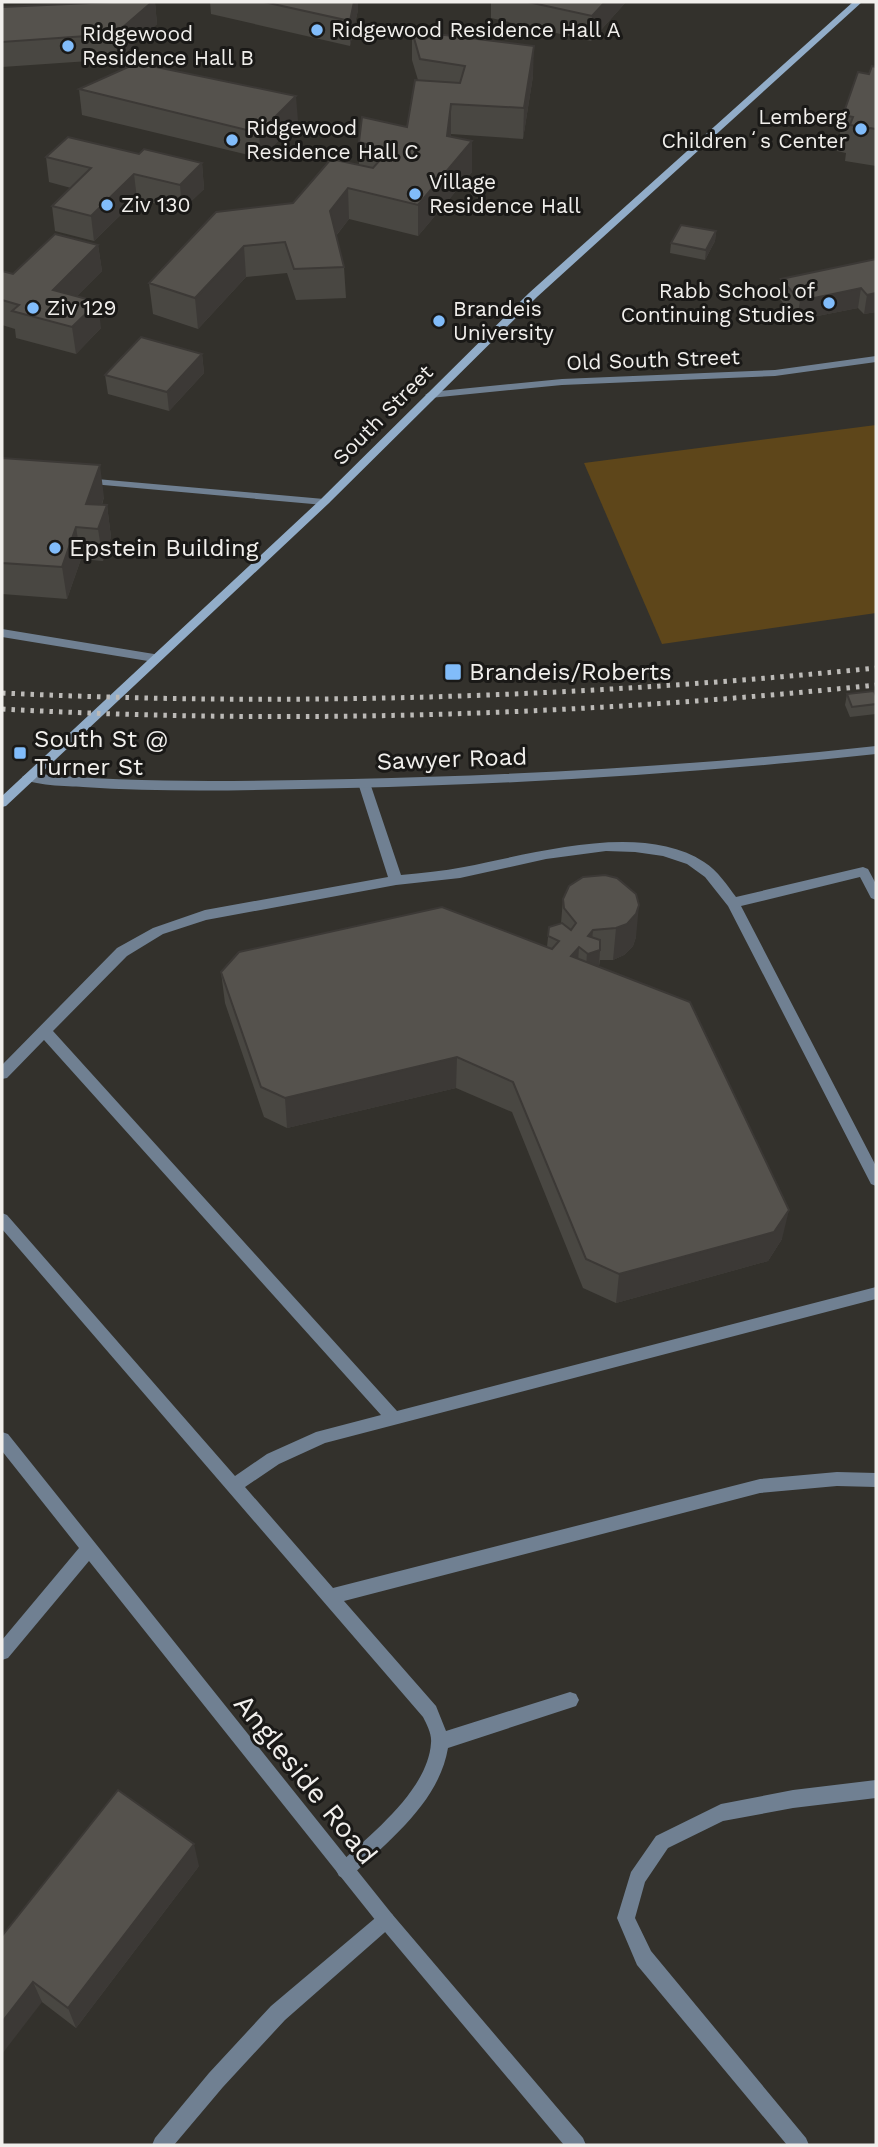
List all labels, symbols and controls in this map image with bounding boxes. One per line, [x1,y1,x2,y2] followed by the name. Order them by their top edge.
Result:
[331,17,621,42] place label: Ridgewood Residence Hall A
[82,21,254,70] place label: Ridgewood Residence Hall B
[309,22,325,38] marker: Ridgewood Residence Hall A
[60,38,76,54] marker: Ridgewood Residence Hall B
[661,104,848,153] place label: Lemberg Childrenʻs Center
[246,115,419,164] place label: Ridgewood Residence Hall C
[853,121,869,137] marker: Lemberg Childrenʻs Center
[224,132,240,148] marker: Ridgewood Residence Hall C
[429,169,581,218] place label: Village Residence Hall
[407,186,423,202] marker: Village Residence Hall
[121,192,190,217] place label: Ziv 130
[99,197,115,213] marker: Ziv 130
[621,278,815,327] place label: Rabb School of Continuing Studies
[47,295,116,320] place label: Ziv 129
[821,295,837,311] marker: Rabb School of Continuing Studies
[453,296,554,345] place label: Brandeis University
[25,300,41,316] marker: Ziv 129
[431,313,447,329] marker: Brandeis University
[566,344,740,375] street label: Old South Street
[327,359,438,470] street label: South Street
[69,534,259,562] place label: Epstein Building
[47,540,63,556] marker: Epstein Building
[469,658,672,686] place label: Brandeis/Roberts
[443,662,463,682] marker: Brandeis/Roberts
[34,725,168,781] place label: South St @ Turner St
[376,742,528,776] street label: Sawyer Road
[12,745,28,761] marker: South St @ Turner St
[227,1688,384,1871] street label: Angleside Road

